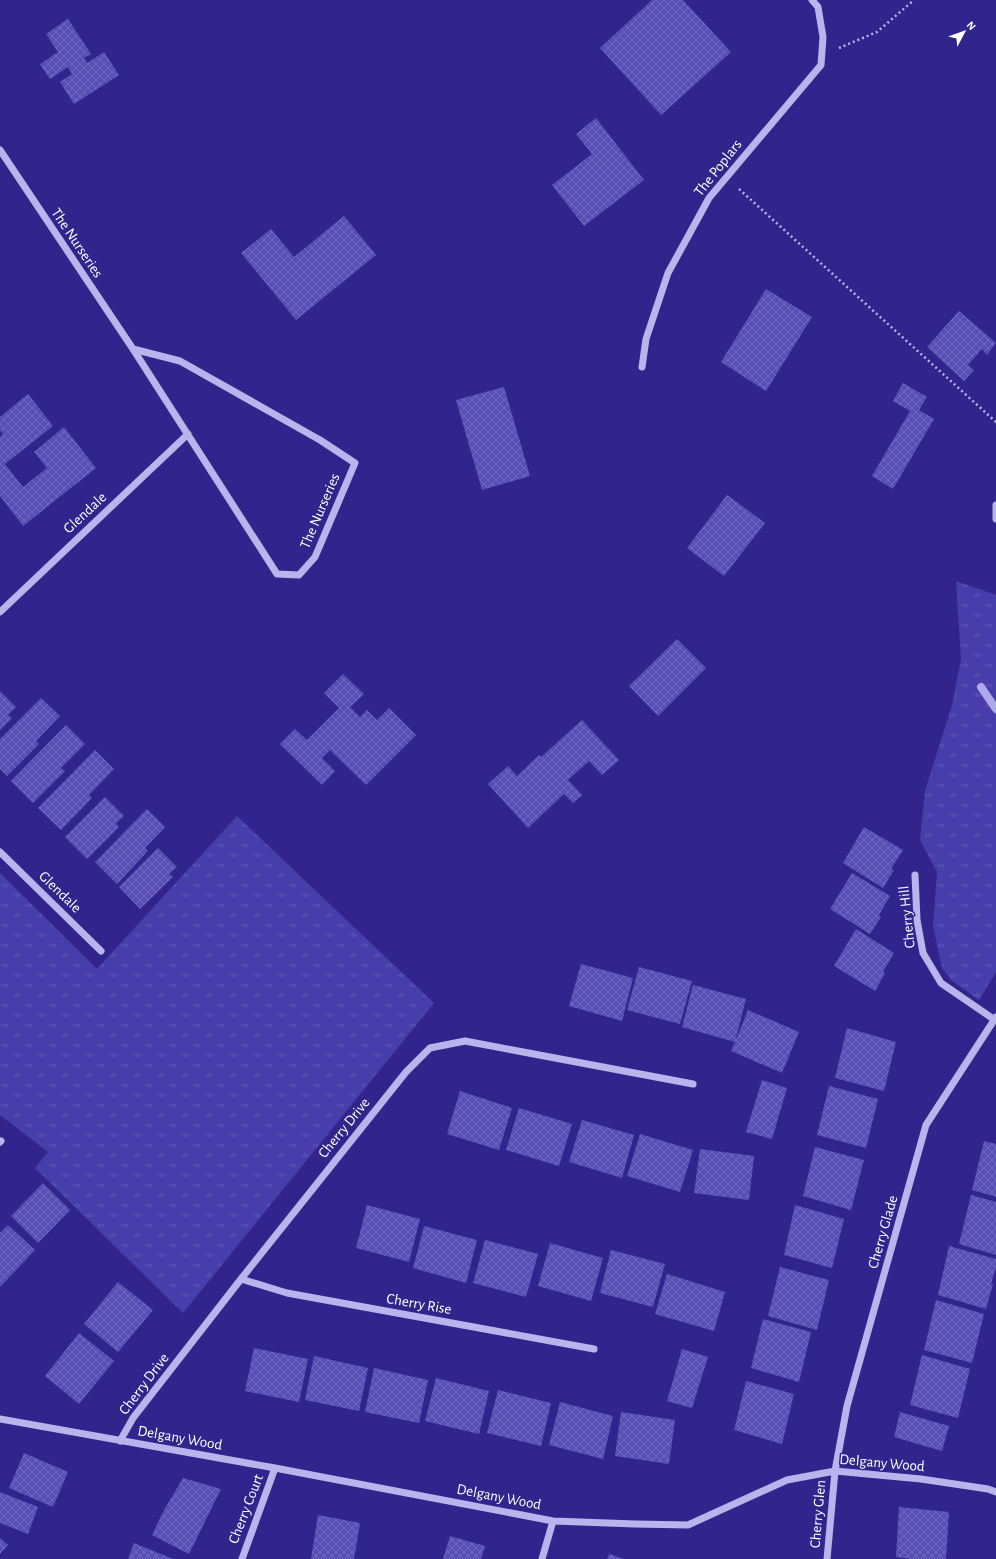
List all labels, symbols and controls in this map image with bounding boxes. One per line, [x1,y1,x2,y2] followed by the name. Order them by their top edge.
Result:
[944,12,984,52] north arrow
[965,19,978,32] text: N
[691,137,745,199] street label: The Poplars
[48,206,106,280] street label: The Nurseries
[297,471,343,551] street label: The Nurseries
[61,490,109,536] street label: Glendale
[36,868,84,916] street label: Glendale
[896,885,918,949] street label: Cherry Hill
[315,1095,373,1161] street label: Cherry Drive
[865,1194,901,1270] street label: Cherry Glade
[385,1291,453,1317] street label: Cherry Rise
[116,1350,172,1417] street label: Cherry Drive
[136,1423,224,1453] street label: Delgany Wood
[839,1452,926,1474] street label: Delgany Wood
[226,1472,266,1546] street label: Cherry Court
[808,1479,828,1549] street label: Cherry Glen
[455,1481,543,1513] street label: Delgany Wood

